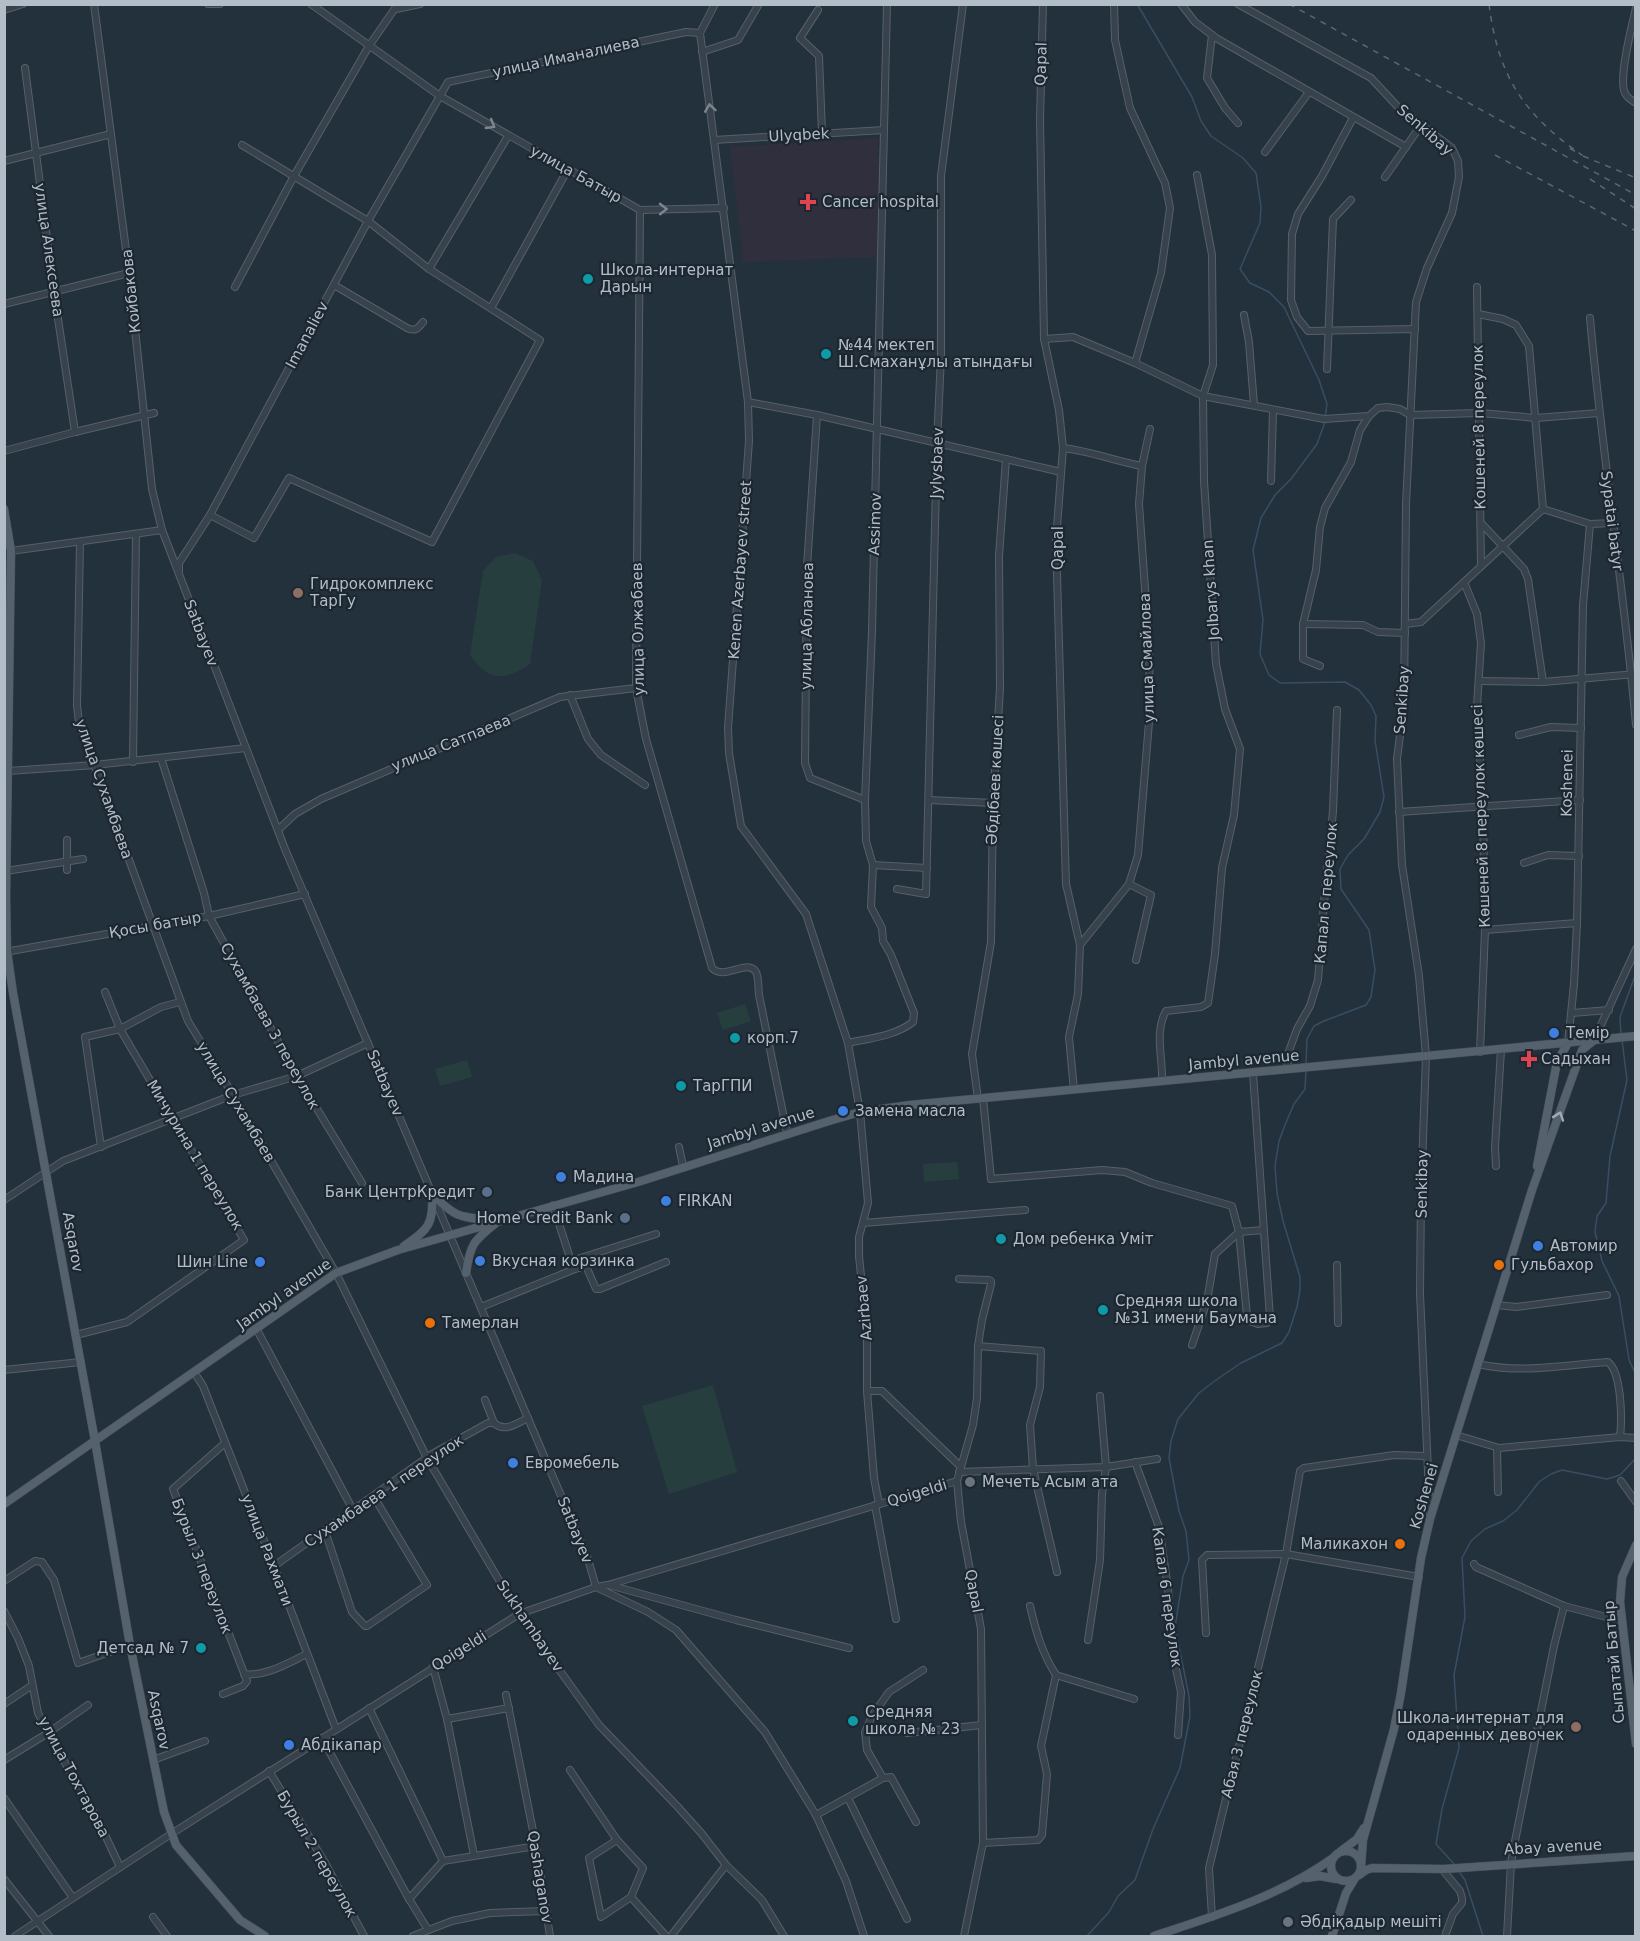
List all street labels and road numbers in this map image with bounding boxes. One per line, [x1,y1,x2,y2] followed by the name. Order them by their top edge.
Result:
[491,33,641,81] street label: улица Иманалиева
[1031,42,1051,86] street label: Qapal
[1393,101,1457,159] street label: Senkibay
[768,124,830,146] street label: Ulyqbek
[527,141,625,207] street label: улица Батыр
[31,182,67,318] street label: улица Алексеева
[118,248,144,334] street label: Койбакова
[282,298,332,372] street label: Imanaliev
[1469,344,1489,510] street label: Кошеней 8 переулок
[927,427,947,500] street label: Jylysbaev
[1597,470,1627,573] street label: Sypatai batyr
[725,480,755,660] street label: Kenen Azerbayev street
[865,492,885,556] street label: Assimov
[1049,526,1067,570] street label: Qapal
[1198,539,1224,642] street label: Jolbarys khan
[628,562,648,696] street label: улица Олжабаев
[797,562,817,690] street label: улица Абланова
[1136,593,1158,723] street label: улица Смайлова
[180,597,222,669] street label: Satbayev
[1391,665,1413,735] street label: Senkibay
[1468,704,1494,928] street label: Көшеней 8 переулок көшесі
[389,711,513,775] street label: улица Сатпаева
[983,714,1007,846] street label: Әбдібаев көшесі
[72,717,136,861] street label: улица Сухамбаева
[1557,749,1577,817] street label: Koshenei
[1311,821,1341,965] street label: Капал 6 переулок
[108,908,202,942] street label: Қосы батыр
[217,939,323,1113] street label: Сухамбаева 3 переулок
[193,1038,279,1166] street label: улица Сухамбаев
[1187,1046,1300,1074] street label: Jambyl avenue
[363,1047,407,1119] street label: Satbayev
[143,1077,247,1233] street label: Мичурина 1 переулок
[704,1103,817,1153] street label: Jambyl avenue
[1412,1149,1432,1219] street label: Senkibay
[59,1211,87,1274] street label: Asqarov
[233,1255,335,1334] street label: Jambyl avenue
[852,1275,876,1341] street label: Azirbaev
[301,1431,467,1551] street label: Сухамбаева 1 переулок
[1406,1461,1442,1531] street label: Koshenei
[885,1475,949,1511] street label: Qoigeldi
[237,1491,297,1609] street label: улица Рахмати
[553,1494,597,1566] street label: Satbayev
[168,1496,236,1636] street label: Бурыл 3 переулок
[1148,1525,1186,1669] street label: Капал 6 переулок
[961,1568,987,1614] street label: Qapal
[493,1577,567,1675] street label: Sukhambayev
[1600,1600,1628,1724] street label: Сыпатай Батыр
[428,1627,490,1675] street label: Qoigeldi
[1217,1668,1267,1800] street label: Абая 3 переулок
[144,1688,174,1752] street label: Asqarov
[35,1714,113,1840] street label: улица Тохтарова
[273,1787,361,1921] street label: Бурыл 2 переулок
[524,1829,556,1925] street label: Qashaganov
[1504,1835,1602,1859] street label: Abay avenue

